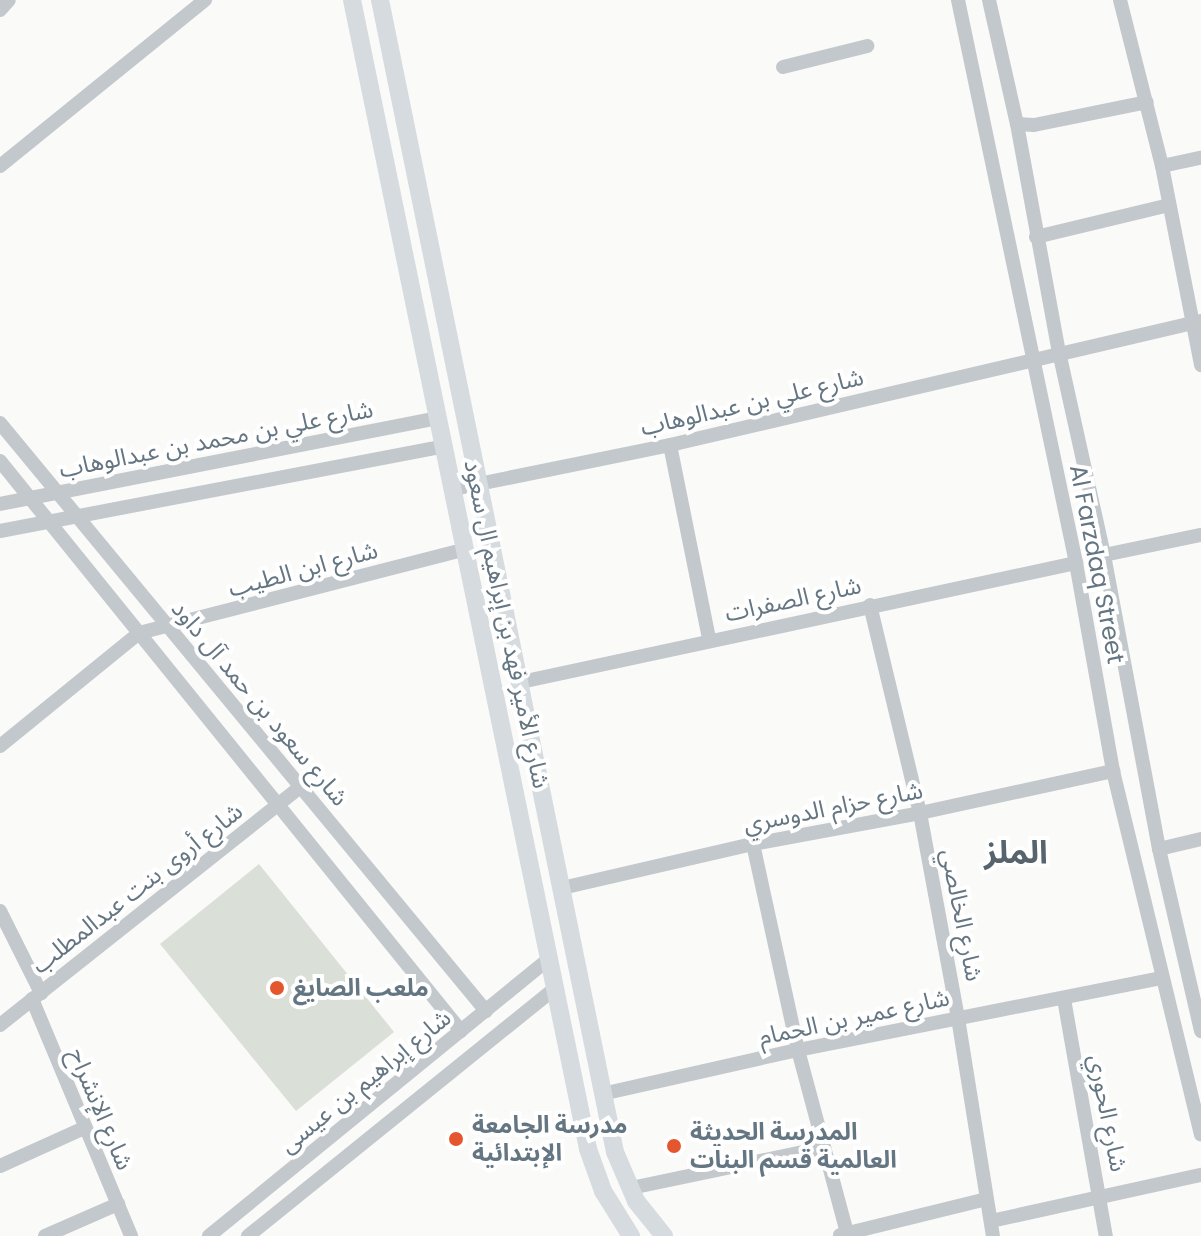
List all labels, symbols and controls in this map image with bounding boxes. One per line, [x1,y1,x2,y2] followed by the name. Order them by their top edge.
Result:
[638,362,866,442] street label: شارع علي بن عبدالوهاب
[57,394,375,484] street label: شارع علي بن محمد بن عبدالوهاب
[458,457,556,791] street label: شارع الأمير فهد بن إبراهيم ال سعود
[1064,462,1130,666] street label: Al Farzdaq Street
[225,535,381,603] street label: شارع ابن الطيب
[722,571,864,627] street label: شارع الصفرات
[166,594,354,812] street label: شارع سعود بن حمد آل داود
[741,776,925,838] street label: شارع حزام الدوسري
[26,797,248,979] street label: شارع أروى بنت عبدالمطلب
[984,833,1048,871] district label: الملز
[935,846,989,984] street label: شارع الخالصي
[293,974,429,1002] place label: ملعب الصايغ
[268,979,286,997] marker: ملعب الصايغ
[756,983,952,1051] street label: شارع عمير بن الحمام
[274,1003,456,1159] street label: شارع إبراهيم بن عيسى
[62,1044,140,1174] street label: شارع الإنشراح
[1083,1052,1133,1174] street label: شارع الحوري
[472,1111,628,1167] place label: مدرسة الجامعة الإبتدائية
[690,1118,897,1174] place label: المدرسة الحديثة العالمية قسم البنات
[447,1130,465,1148] marker: مدرسة الجامعة الإبتدائية
[665,1137,683,1155] marker: المدرسة الحديثة العالمية قسم البنات

